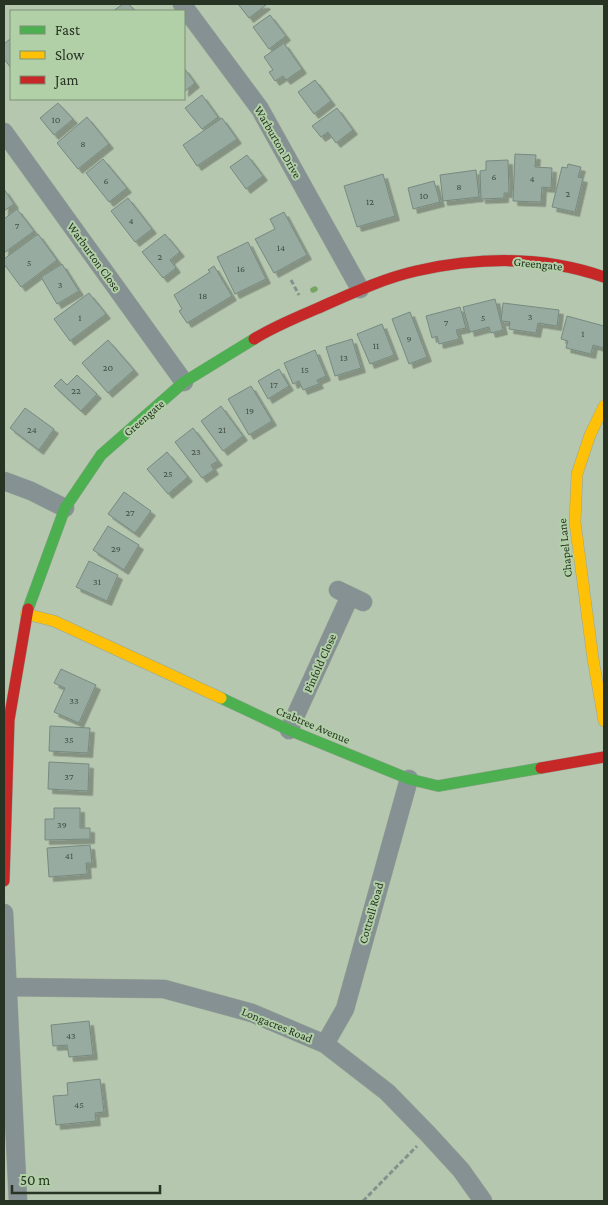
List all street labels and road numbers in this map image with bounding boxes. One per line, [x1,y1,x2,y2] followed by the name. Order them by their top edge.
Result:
[252,103,304,181] street label: Warburton Drive
[64,220,124,294] street label: Warburton Close
[513,254,563,274] street label: Greengate
[121,397,167,439] street label: Greengate
[555,518,575,578] street label: Chapel Lane
[301,631,339,695] street label: Pinfold Close
[274,703,352,747] street label: Crabtree Avenue
[356,880,387,945] street label: Cottrell Road
[239,1004,315,1046] street label: Longacres Road

